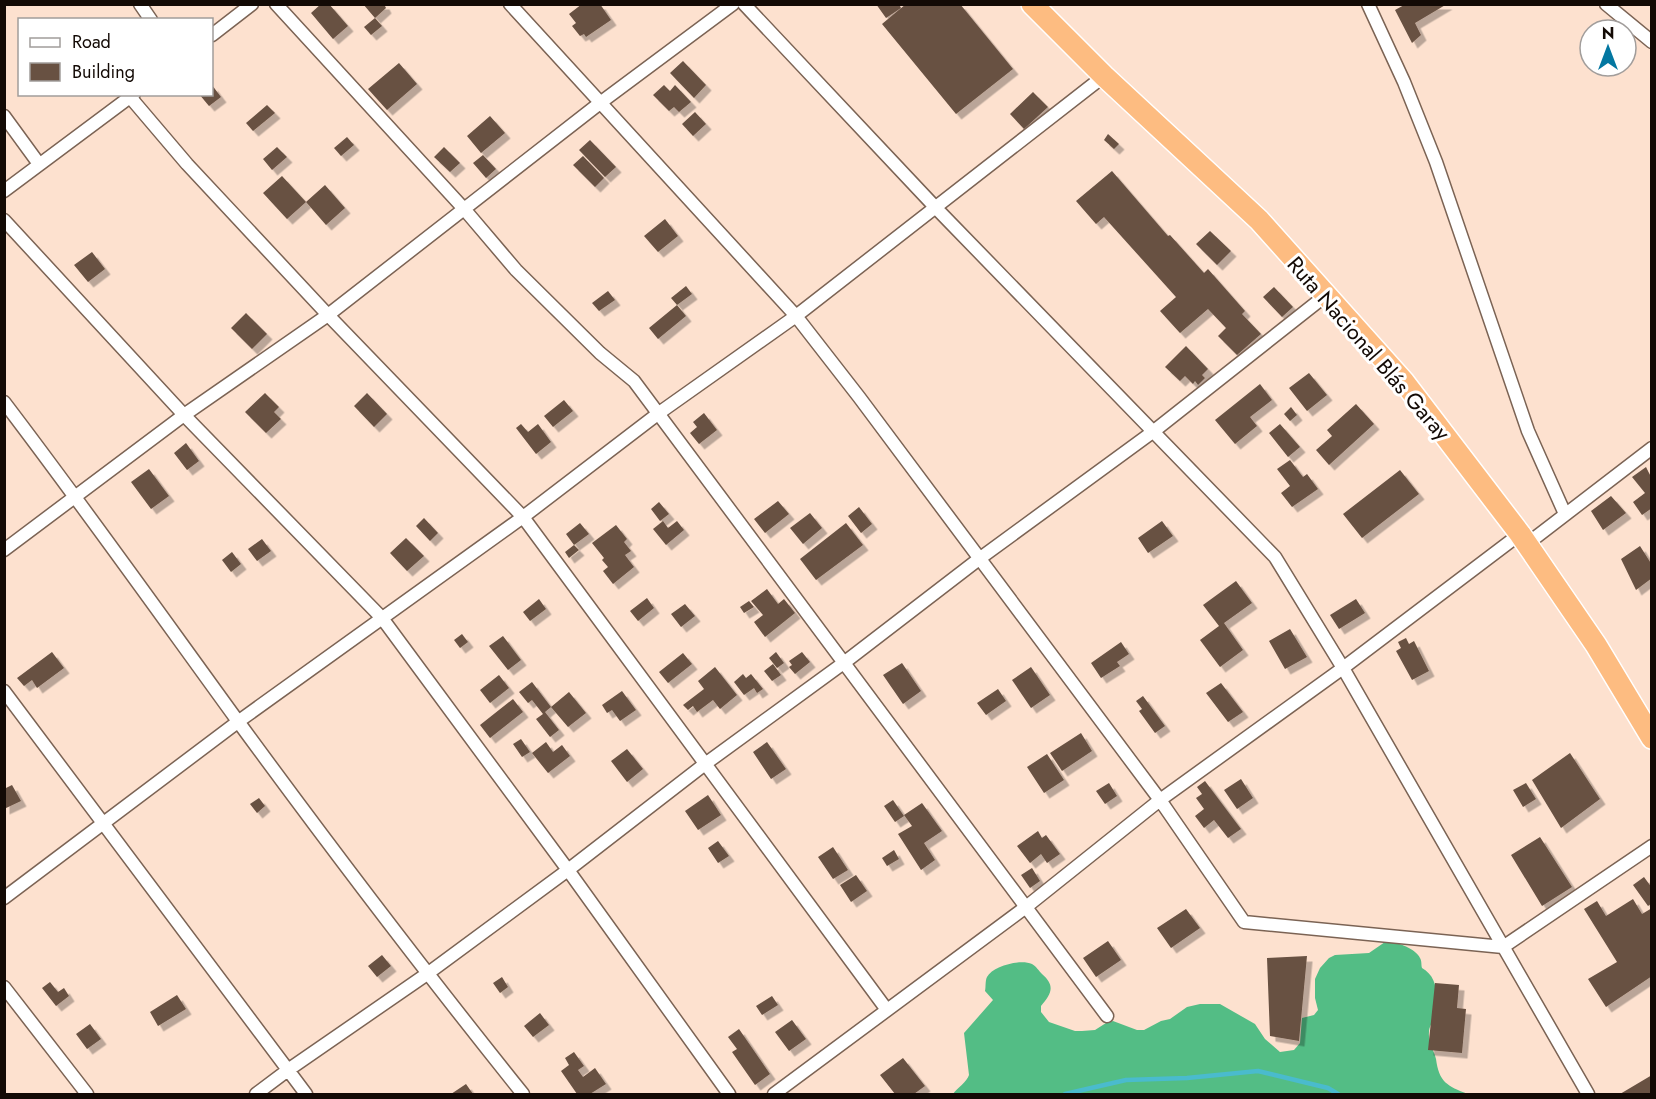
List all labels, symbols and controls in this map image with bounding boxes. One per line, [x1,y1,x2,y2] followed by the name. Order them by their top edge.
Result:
[18,18,213,96] legend
[1578,18,1638,78] north arrow
[1602,22,1614,45] text: N
[72,29,111,55] text: Road
[72,59,135,85] text: Building
[1280,249,1458,447] street label: Ruta Nacional Blás Garay

